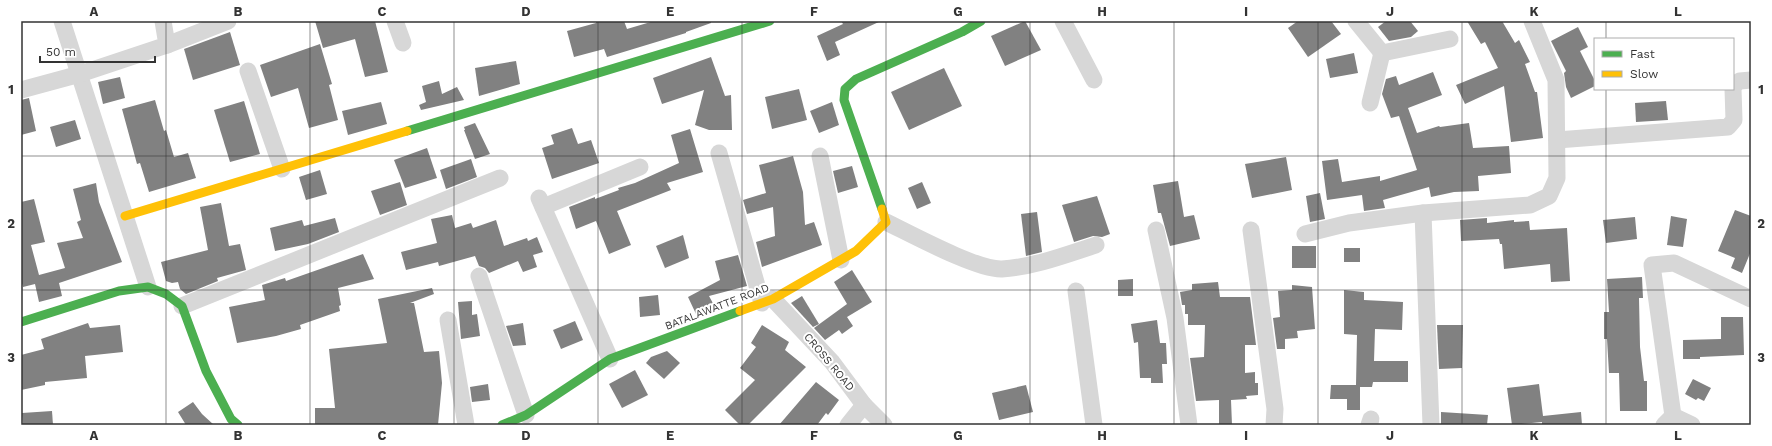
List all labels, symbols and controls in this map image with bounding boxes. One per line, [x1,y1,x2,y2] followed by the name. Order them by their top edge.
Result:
[90,4,99,19] text: A
[234,4,243,19] text: B
[378,4,387,19] text: C
[521,4,531,19] text: D
[666,4,674,19] text: E
[810,4,818,19] text: F
[953,4,963,19] text: G
[1097,4,1107,19] text: H
[1244,4,1248,19] text: I
[1386,4,1394,19] text: J
[1529,4,1539,19] text: K
[1674,4,1682,19] text: L
[40,38,155,64] scale bar
[1594,38,1734,90] legend
[46,45,76,59] text: 50 m
[1630,47,1655,61] text: Fast
[1630,67,1658,81] text: Slow
[8,82,14,97] text: 1
[1758,82,1764,97] text: 1
[7,216,15,231] text: 2
[1757,216,1765,231] text: 2
[663,281,771,333] street label: BATALAWATTE ROAD
[801,331,857,394] street label: CROSS ROAD
[7,350,15,365] text: 3
[1757,350,1765,365] text: 3
[90,428,99,443] text: A
[234,428,243,443] text: B
[378,428,387,443] text: C
[521,428,531,443] text: D
[666,428,674,443] text: E
[810,428,818,443] text: F
[953,428,963,443] text: G
[1097,428,1107,443] text: H
[1244,428,1248,443] text: I
[1386,428,1394,443] text: J
[1529,428,1539,443] text: K
[1674,428,1682,443] text: L

